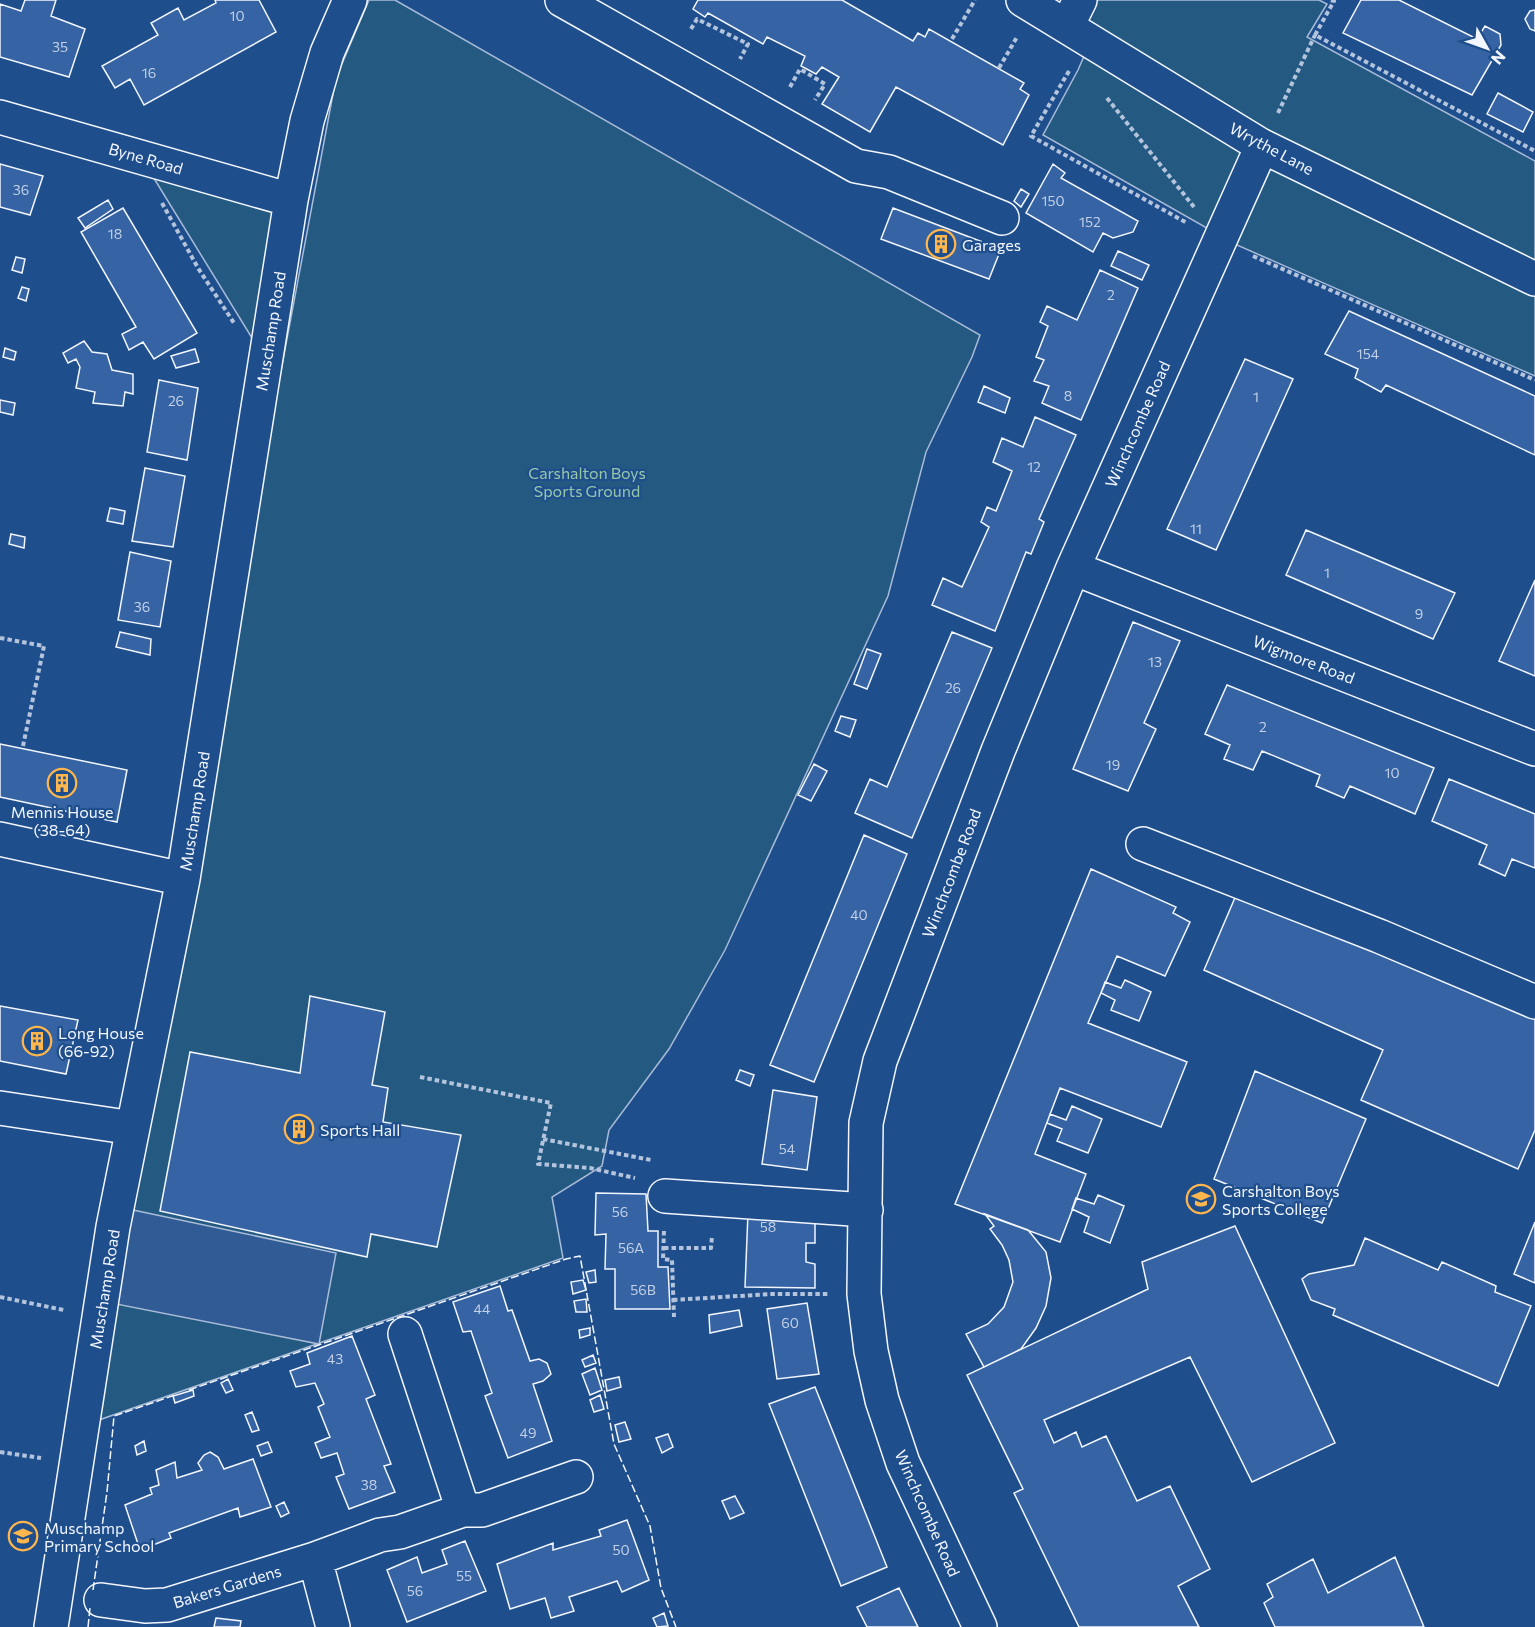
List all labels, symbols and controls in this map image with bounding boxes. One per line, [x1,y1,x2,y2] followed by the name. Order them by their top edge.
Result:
[229,7,245,24] house number: 10
[1457,18,1517,78] north arrow
[52,38,68,55] house number: 35
[1488,47,1510,69] text: N
[142,64,156,81] house number: 16
[1227,118,1317,178] street label: Wrythe Lane
[107,138,185,178] street label: Byne Road
[13,181,29,198] house number: 36
[1041,192,1065,209] house number: 150
[1079,213,1101,230] house number: 152
[108,225,122,242] house number: 18
[925,228,957,260] building icon: Garages
[962,235,1021,254] place label: Garages
[251,270,289,392] street label: Muschamp Road
[1107,286,1115,303] house number: 2
[1357,345,1380,362] house number: 154
[1101,358,1173,490] street label: Winchcombe Road
[1064,387,1072,404] house number: 8
[1253,388,1259,405] house number: 1
[168,392,184,409] house number: 26
[1027,458,1041,475] house number: 12
[528,463,646,500] park label: Carshalton Boys Sports Ground
[1190,520,1202,537] house number: 11
[1324,564,1330,581] house number: 1
[134,598,150,615] house number: 36
[1415,605,1423,622] house number: 9
[1250,631,1358,687] street label: Wigmore Road
[1148,653,1162,670] house number: 13
[945,679,961,696] house number: 26
[1259,718,1267,735] house number: 2
[175,750,213,872] street label: Muschamp Road
[1106,756,1120,773] house number: 19
[1384,764,1400,781] house number: 10
[46,767,78,799] building icon: Mennis House (38-64)
[11,802,113,839] place label: Mennis House (38-64)
[918,806,984,940] street label: Winchcombe Road
[850,906,868,923] house number: 40
[58,1023,144,1060] place label: Long House (66-92)
[21,1025,53,1057] building icon: Long House (66-92)
[283,1113,315,1145] building icon: Sports Hall
[320,1120,400,1139] place label: Sports Hall
[779,1140,796,1157] house number: 54
[1222,1181,1340,1218] place label: Carshalton Boys Sports College
[1185,1183,1217,1215] school or university icon: Carshalton Boys Sports College
[612,1203,628,1220] house number: 56
[760,1218,776,1235] house number: 58
[85,1228,123,1350] street label: Muschamp Road
[618,1239,644,1256] house number: 56A
[630,1281,656,1298] house number: 56B
[474,1300,491,1317] house number: 44
[781,1314,799,1331] house number: 60
[327,1350,343,1367] house number: 43
[520,1424,536,1441] house number: 49
[892,1447,964,1579] street label: Winchcombe Road
[361,1476,377,1493] house number: 38
[44,1518,154,1555] place label: Muschamp Primary School
[7,1520,39,1552] school or university icon: Muschamp Primary School
[612,1541,630,1558] house number: 50
[171,1561,283,1611] street label: Bakers Gardens
[456,1567,472,1584] house number: 55
[407,1582,423,1599] house number: 56

